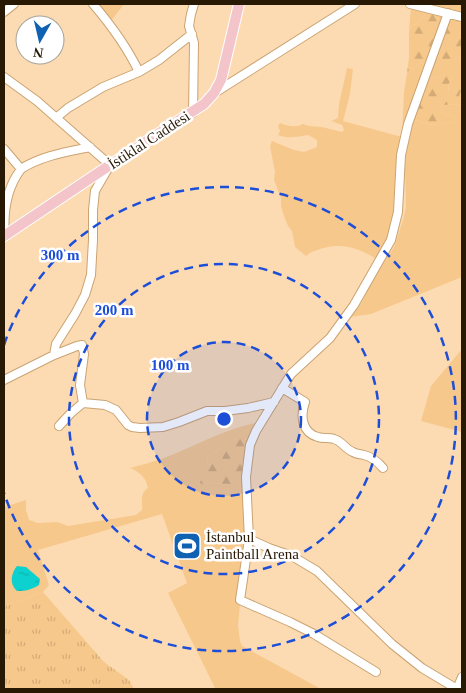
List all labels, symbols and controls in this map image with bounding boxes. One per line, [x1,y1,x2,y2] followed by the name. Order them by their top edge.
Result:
[15,15,65,65] north arrow
[32,44,44,61] text: N
[105,108,193,172] street label: İstiklal Caddesi
[41,247,80,263] text: 300 m
[95,302,134,318] text: 200 m
[151,357,190,373] text: 100 m
[215,410,233,428] centre of rings
[206,529,299,562] place label: İstanbul Paintball Arena
[172,531,202,561] sports icon: İstanbul Paintball Arena

